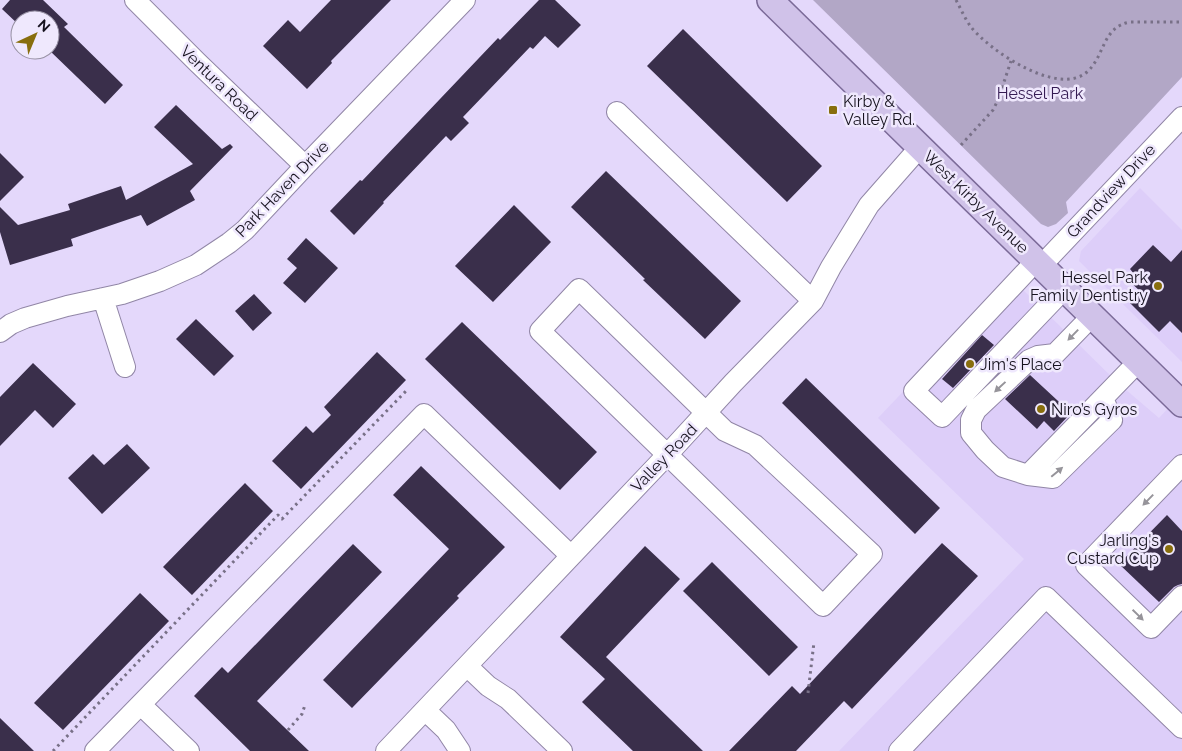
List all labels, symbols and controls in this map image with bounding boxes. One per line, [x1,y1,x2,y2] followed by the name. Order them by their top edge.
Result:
[10,10,60,60] north arrow
[35,16,53,35] text: N
[176,41,262,125] street label: Ventura Road
[997,84,1084,103] park label: Hessel Park
[843,92,915,129] place label: Kirby & Valley Rd.
[827,104,839,116] marker: Kirby & Valley Rd.
[231,137,333,241] street label: Park Haven Drive
[1063,140,1159,242] street label: Grandview Drive
[919,147,1033,257] street label: West Kirby Avenue
[1030,268,1149,305] place label: Hessel Park Family Dentistry
[1152,280,1164,292] marker: Hessel Park Family Dentistry
[1067,329,1079,341] one-way arrow
[980,355,1062,374] place label: Jim's Place
[964,358,976,370] marker: Jim's Place
[994,381,1006,393] one-way arrow
[1051,400,1137,419] place label: Niro’s Gyros
[1035,403,1047,415] marker: Niro’s Gyros
[627,420,701,496] street label: Valley Road
[1051,467,1064,478] one-way arrow
[1142,494,1154,506] one-way arrow
[1067,531,1159,568] place label: Jarling's Custard Cup
[1163,543,1175,555] marker: Jarling's Custard Cup
[1132,609,1144,621] one-way arrow

